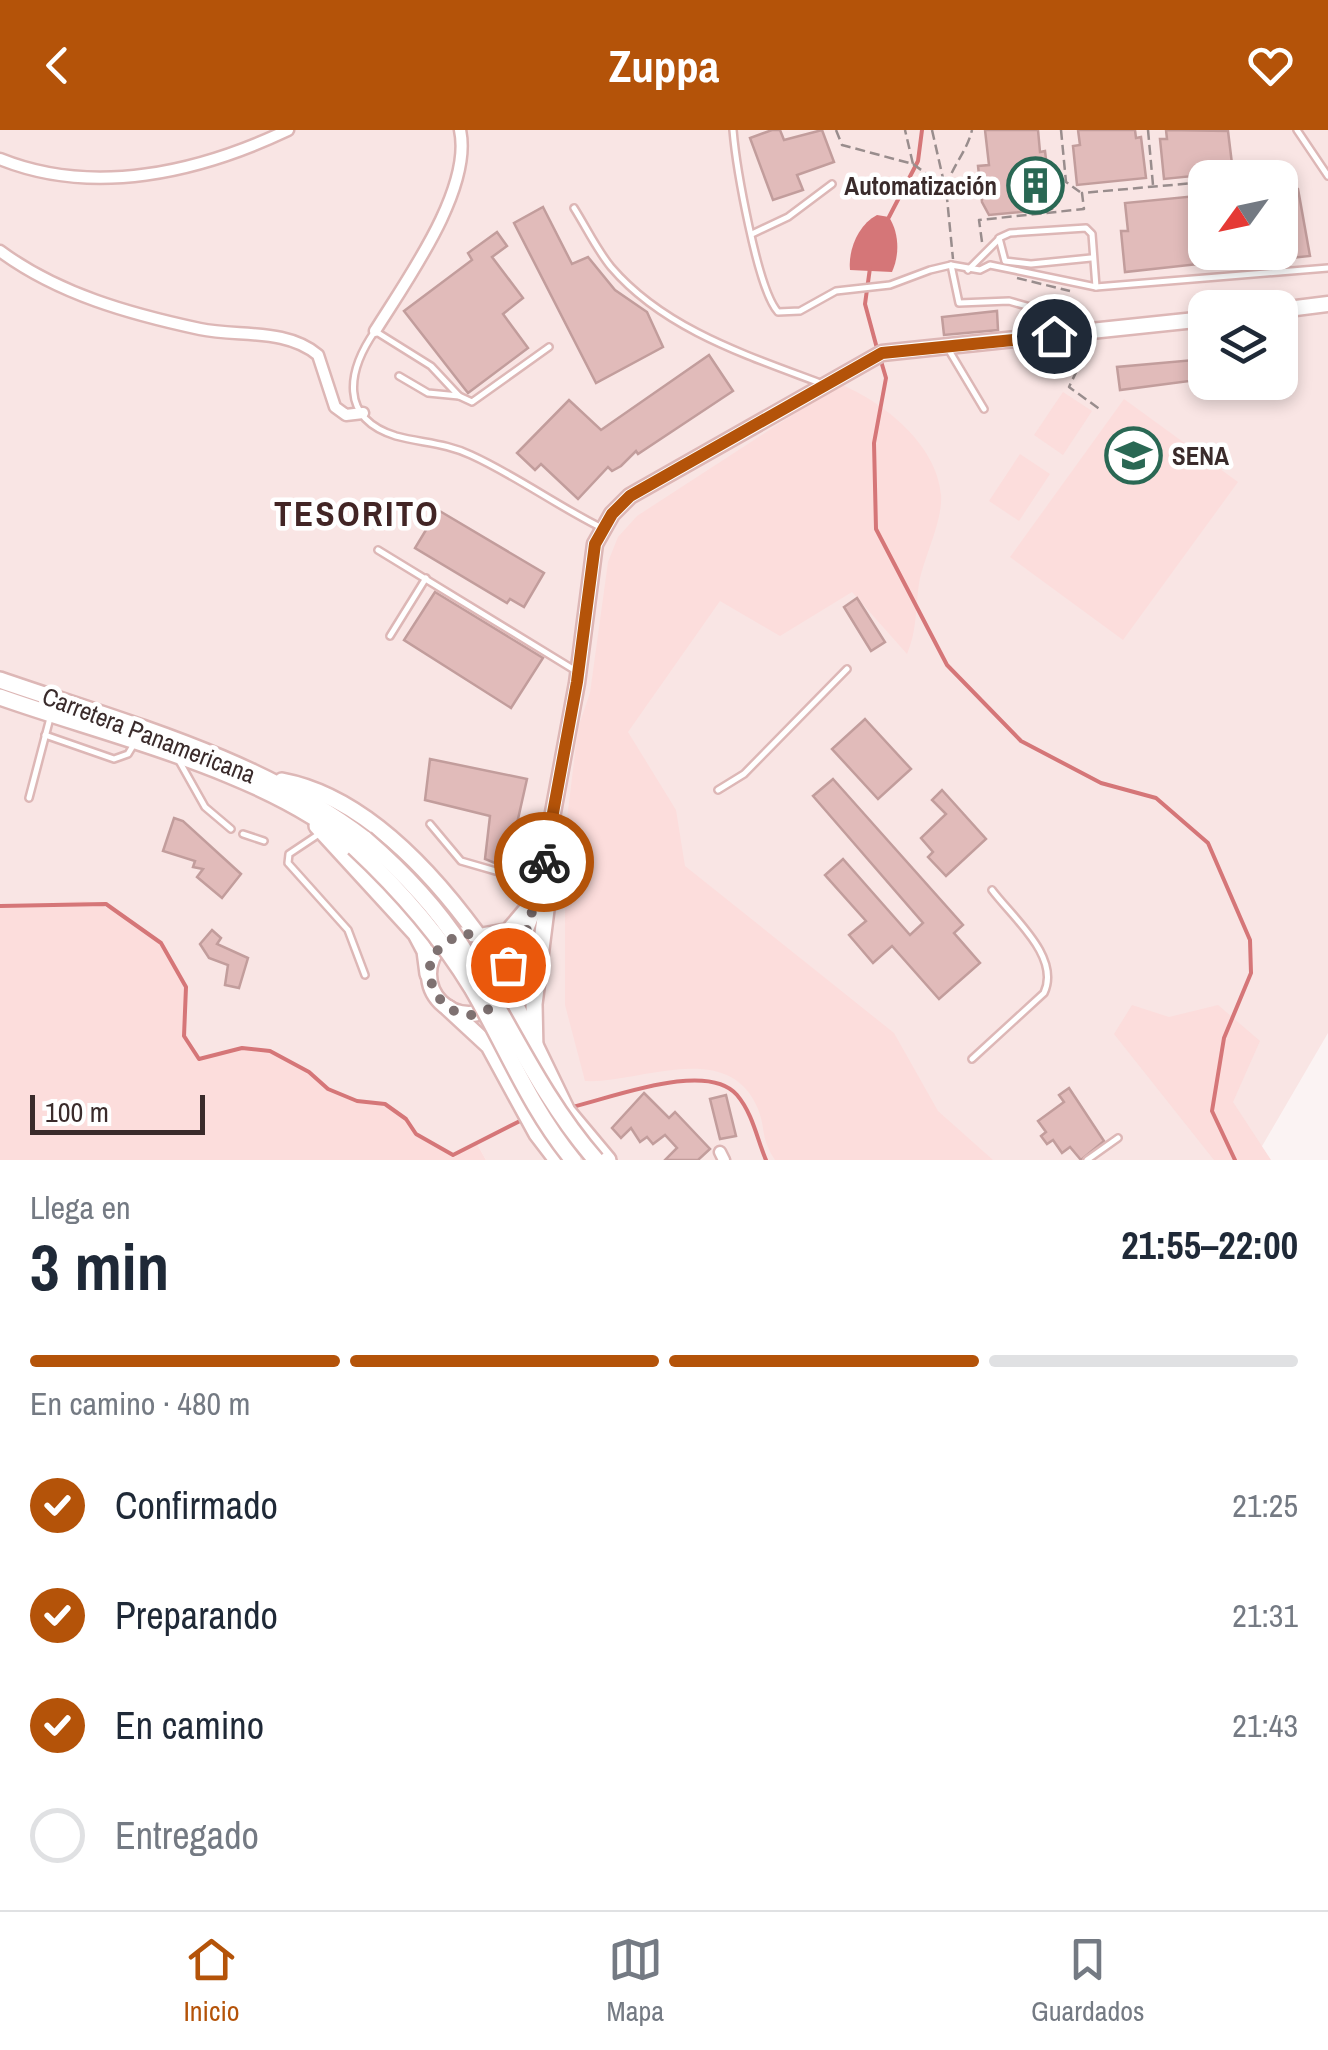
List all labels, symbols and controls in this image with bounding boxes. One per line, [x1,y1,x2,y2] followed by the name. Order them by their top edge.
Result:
[609,35,719,96] text: Zuppa
[30,38,85,93] icon: back
[1243,38,1298,93] icon: heart
[1006,156,1066,216] building icon: Automatización
[1188,160,1298,270] north arrow
[1188,160,1298,400] map controls
[844,169,997,203] place label: Automatización
[1188,290,1298,400] button: layers
[1012,294,1097,379] pin
[1027,309,1082,364] icon: home
[1103,426,1163,486] school or university icon: SENA
[1172,439,1229,473] place label: SENA
[274,490,440,537] district label: TESORITO
[38,679,261,792] street label: Carretera Panamericana
[494,812,594,912] courier
[517,835,572,890] icon: bike
[466,923,551,1008] pin
[481,938,536,993] icon: bag
[30,1090,205,1134] scale bar
[45,1093,109,1131] text: 100 m
[30,1186,131,1229] text: Llega en
[1121,1220,1298,1271] text: 21:55–22:00
[30,1223,169,1310] text: 3 min
[30,1382,250,1425] text: En camino · 480 m
[30,1478,85,1533] icon: check
[115,1480,278,1531] text: Confirmado
[1232,1484,1298,1527] text: 21:25
[30,1588,85,1643] icon: check
[115,1590,278,1641] text: Preparando
[1232,1594,1298,1637] text: 21:31
[30,1698,85,1753] icon: check
[115,1700,264,1751] text: En camino
[1232,1704,1298,1747] text: 21:43
[115,1810,259,1861] text: Entregado
[183,1932,240,2030] tab: Inicio
[607,1932,664,2030] tab: Mapa
[1031,1932,1145,2030] tab: Guardados

